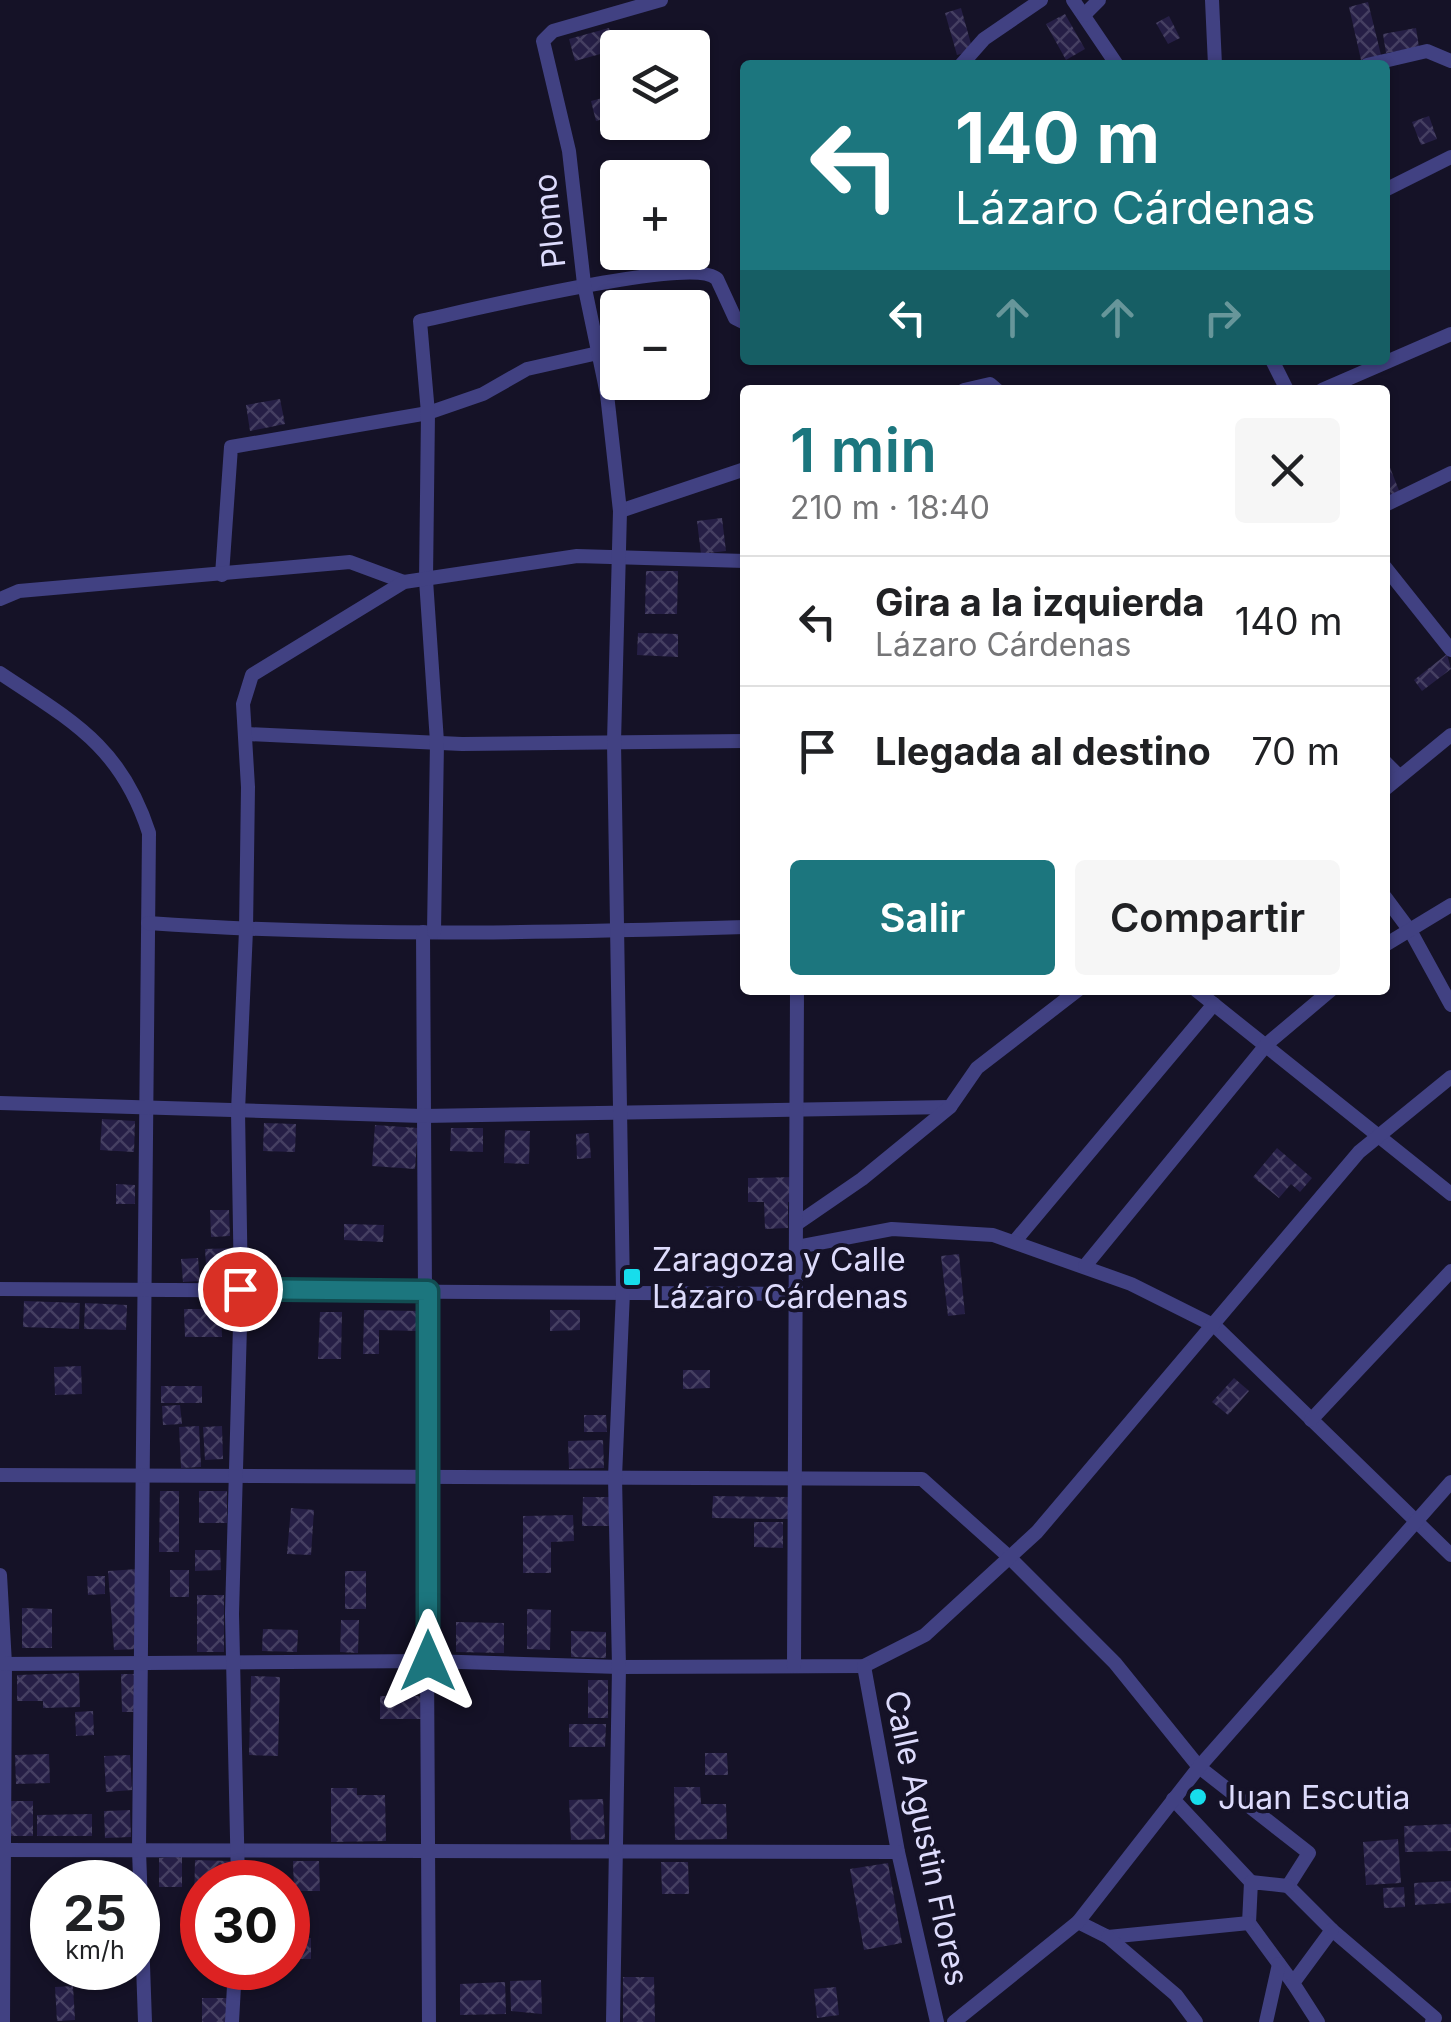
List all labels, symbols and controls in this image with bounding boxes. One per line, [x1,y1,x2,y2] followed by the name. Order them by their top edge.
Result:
[600,30,710,400] map controls
[600,30,710,140] button: layers
[955,95,1160,180] text: 140 m
[790,100,920,230] icon: left
[600,160,710,270] button: +
[525,172,573,270] street label: Plomo
[955,180,1315,235] text: Lázaro Cárdenas
[600,290,710,400] button: −
[880,290,935,345] icon: left
[985,290,1040,345] icon: ahead
[1090,290,1145,345] icon: ahead
[1195,290,1250,345] icon: right
[790,414,937,486] text: 1 min
[1235,418,1340,523] button: close
[790,488,990,527] text: 210 m · 18:40
[875,579,1205,625] text: Gira a la izquierda
[790,594,845,649] icon: left
[1235,598,1343,644] text: 140 m
[875,625,1131,664] text: Lázaro Cárdenas
[790,724,845,779] icon: arrive
[875,728,1211,774] text: Llegada al destino
[1251,728,1340,774] text: 70 m
[790,860,1055,975] button: Salir
[1075,860,1340,975] button: Compartir
[652,1240,908,1316] place label: Zaragoza y Calle Lázaro Cárdenas
[198,1247,283,1332] pin
[213,1262,268,1317] icon: arrive
[621,1266,643,1288] marker: Zaragoza y Calle Lázaro Cárdenas
[376,1609,480,1713] position arrow
[877,1687,977,1989] street label: Calle Agustin Flores
[1218,1778,1411,1817] place label: Juan Escutia
[1187,1786,1209,1808] marker: Juan Escutia
[180,1860,310,1990] speed limit sign: 30
[63,1883,127,1943] text: 25
[65,1935,125,1965] text: km/h

